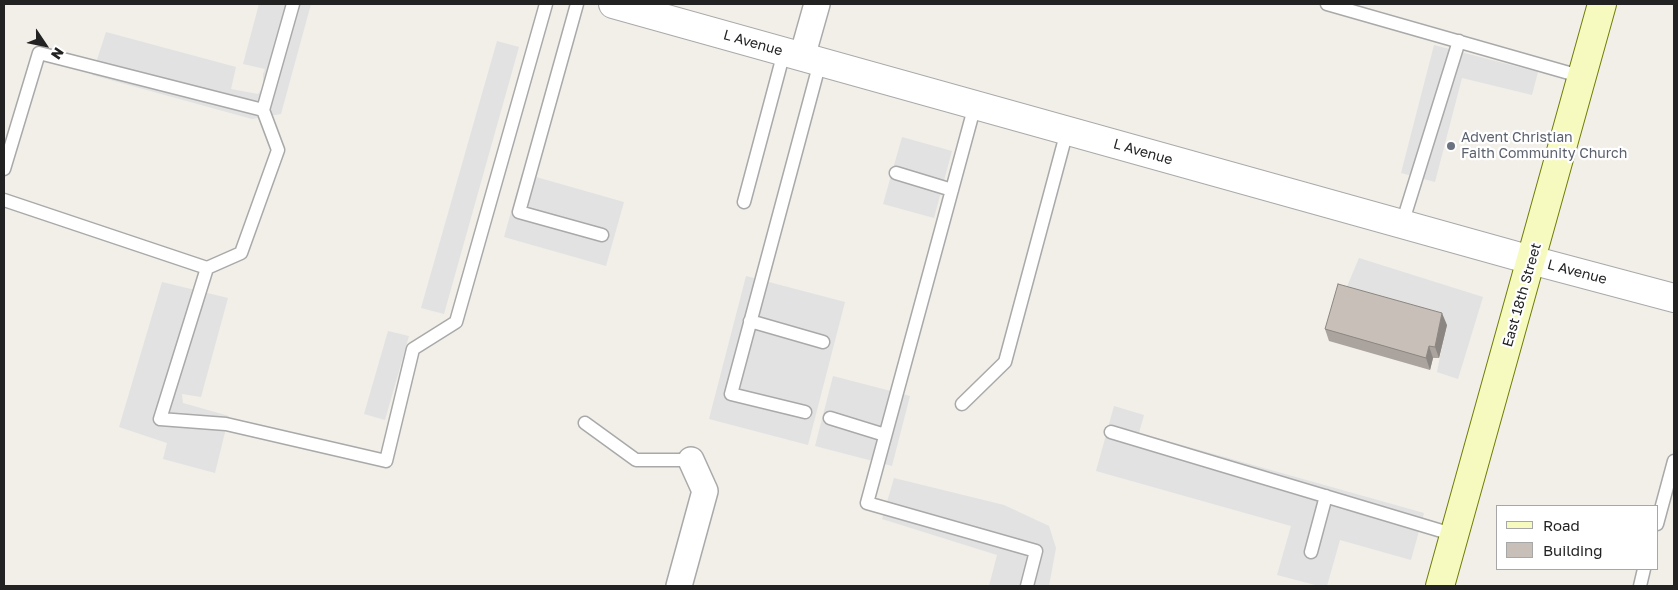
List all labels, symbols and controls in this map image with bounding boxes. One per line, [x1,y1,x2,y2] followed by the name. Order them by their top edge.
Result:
[20,20,70,70] north arrow
[721,27,785,59] street label: L Avenue
[48,44,68,63] text: N
[1461,130,1627,162] place label: Advent Christian Faith Community Church
[1111,136,1175,168] street label: L Avenue
[1445,140,1457,152] marker: Advent Christian Faith Community Church
[1499,241,1545,349] street label: East 18th Street
[1545,256,1609,288] street label: L Avenue
[1496,505,1658,570] legend
[1543,516,1580,534] text: Road
[1543,541,1603,559] text: Building

